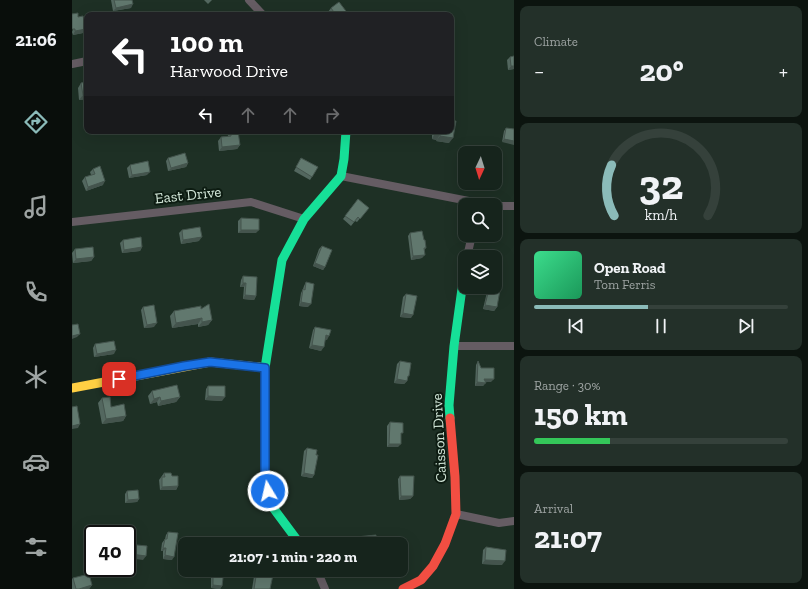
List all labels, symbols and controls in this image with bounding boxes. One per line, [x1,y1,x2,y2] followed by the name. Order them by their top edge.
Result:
[170,26,243,59] text: 100 m
[104,28,156,80] icon: left
[15,29,57,51] text: 21:06
[534,34,578,49] text: Climate
[639,53,684,89] text: 20°
[534,58,544,85] text: −
[779,58,788,85] text: +
[170,60,288,82] text: Harwood Drive
[195,104,217,126] icon: left
[237,104,259,126] icon: ahead
[279,104,301,126] icon: ahead
[321,104,343,126] icon: right
[22,108,50,136] icon: directions
[458,146,502,190] north arrow
[458,146,502,294] map controls
[639,160,683,210] text: 32
[154,183,222,207] street label: East Drive
[22,193,50,221] icon: music
[458,198,502,242] button: search
[645,206,677,223] text: km/h
[458,250,502,294] button: layers
[594,259,666,277] text: Open Road
[594,277,655,292] text: Tom Ferris
[22,278,50,306] icon: phone
[565,315,587,337] icon: previous
[650,315,672,337] icon: pause
[735,315,757,337] icon: next
[102,362,136,396] pin
[22,363,50,391] icon: climate
[108,368,130,390] icon: arrive
[534,378,601,393] text: Range · 30%
[428,393,450,483] street label: Caisson Drive
[534,397,628,433] text: 150 km
[22,448,50,476] icon: car
[247,470,289,512] position arrow
[534,501,573,516] text: Arrival
[534,520,602,556] text: 21:07
[84,525,136,577] speed limit sign: 40
[22,533,50,561] icon: filters
[229,548,357,566] text: 21:07 · 1 min · 220 m

